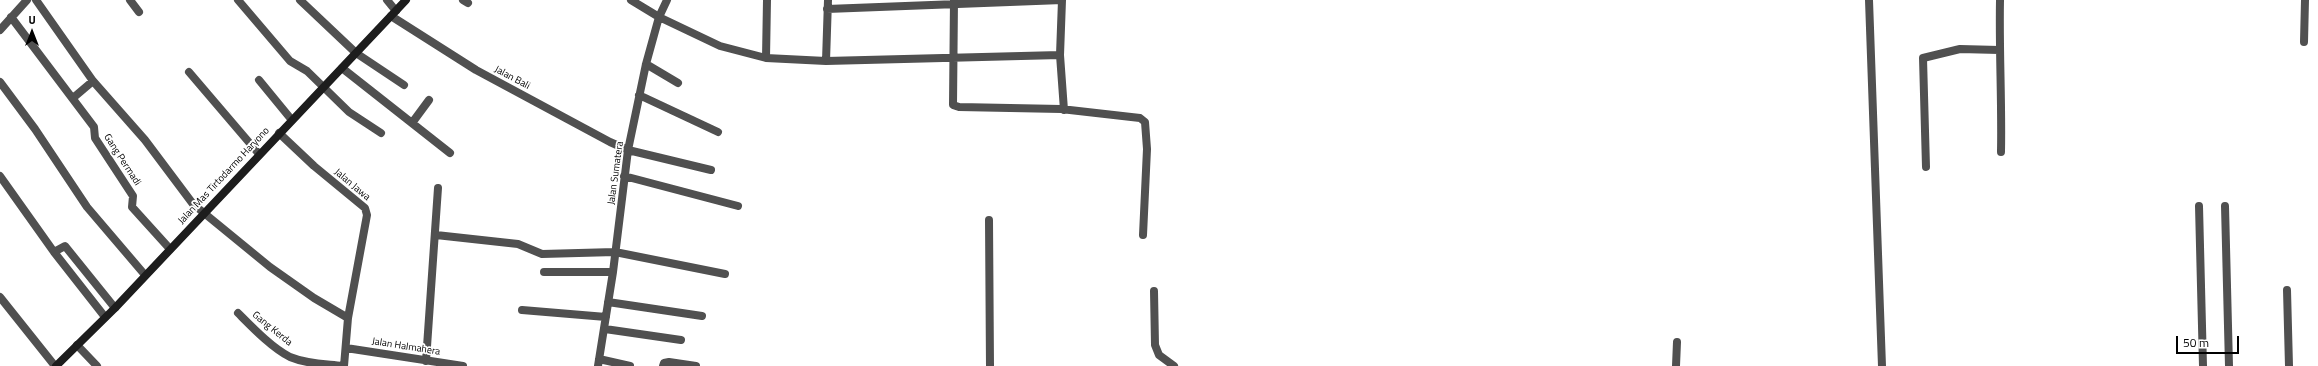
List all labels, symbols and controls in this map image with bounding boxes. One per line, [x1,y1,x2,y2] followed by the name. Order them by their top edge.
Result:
[12,12,52,52] north arrow
[28,12,36,28] text: U
[492,64,532,92] street label: Jalan Bali
[176,125,272,227] street label: Jalan Mas Tirtodarmo Haryono
[101,132,143,188] street label: Gang Permadi
[606,141,626,205] street label: Jalan Sumatera
[332,166,372,204] street label: Jalan Jawa
[250,309,294,349] street label: Gang Kerda
[2178,328,2241,354] scale bar
[2183,333,2209,352] text: 50 m
[371,336,441,358] street label: Jalan Halmahera

